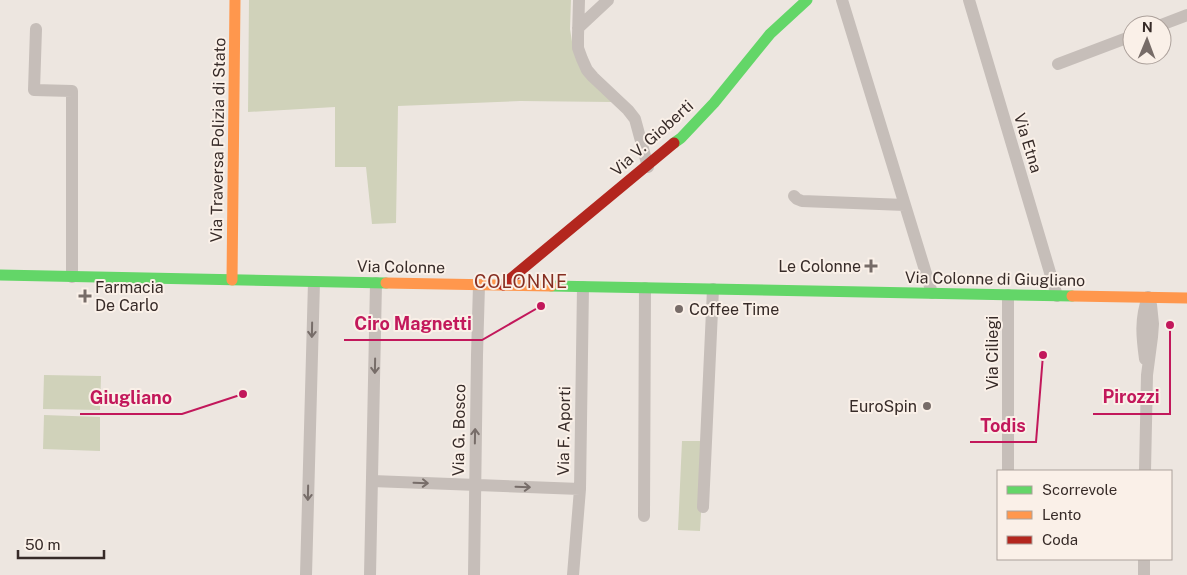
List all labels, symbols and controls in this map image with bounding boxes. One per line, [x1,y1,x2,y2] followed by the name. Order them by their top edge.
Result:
[1122,15,1172,65] north arrow
[1142,19,1153,35] text: N
[207,38,229,242] street label: Via Traversa Polizia di Stato
[607,96,697,180] street label: Via V. Gioberti
[1010,111,1046,175] street label: Via Etna
[357,257,445,277] street label: Via Colonne
[778,257,861,276] place label: Le Colonne
[865,260,877,272] marker: Le Colonne
[905,268,1085,290] street label: Via Colonne di Giugliano
[474,271,568,292] district label: COLONNE
[95,278,164,315] place label: Farmacia De Carlo
[79,290,91,302] marker: Farmacia De Carlo
[689,300,779,319] place label: Coffee Time
[673,303,685,315] marker: Coffee Time
[344,307,482,340] callout: Ciro Magnetti
[354,313,472,334] text: Ciro Magnetti
[983,316,1002,390] street label: Via Ciliegi
[308,322,317,338] one-way arrow
[370,358,379,374] one-way arrow
[80,381,182,414] callout: Giugliano
[1093,381,1170,414] callout: Pirozzi
[449,384,469,476] street label: Via G. Bosco
[554,386,574,476] street label: Via F. Aporti
[1102,386,1160,407] text: Pirozzi
[90,387,172,408] text: Giugliano
[849,397,917,416] place label: EuroSpin
[921,400,933,412] marker: EuroSpin
[970,409,1036,442] callout: Todis
[980,415,1026,436] text: Todis
[470,428,480,444] one-way arrow
[997,470,1172,560] legend
[412,478,428,488] one-way arrow
[1042,481,1117,498] text: Scorrevole
[515,482,531,491] one-way arrow
[303,484,312,500] one-way arrow
[1042,506,1081,523] text: Lento
[18,528,104,560] scale bar
[1042,531,1078,548] text: Coda
[25,536,60,553] text: 50 m

